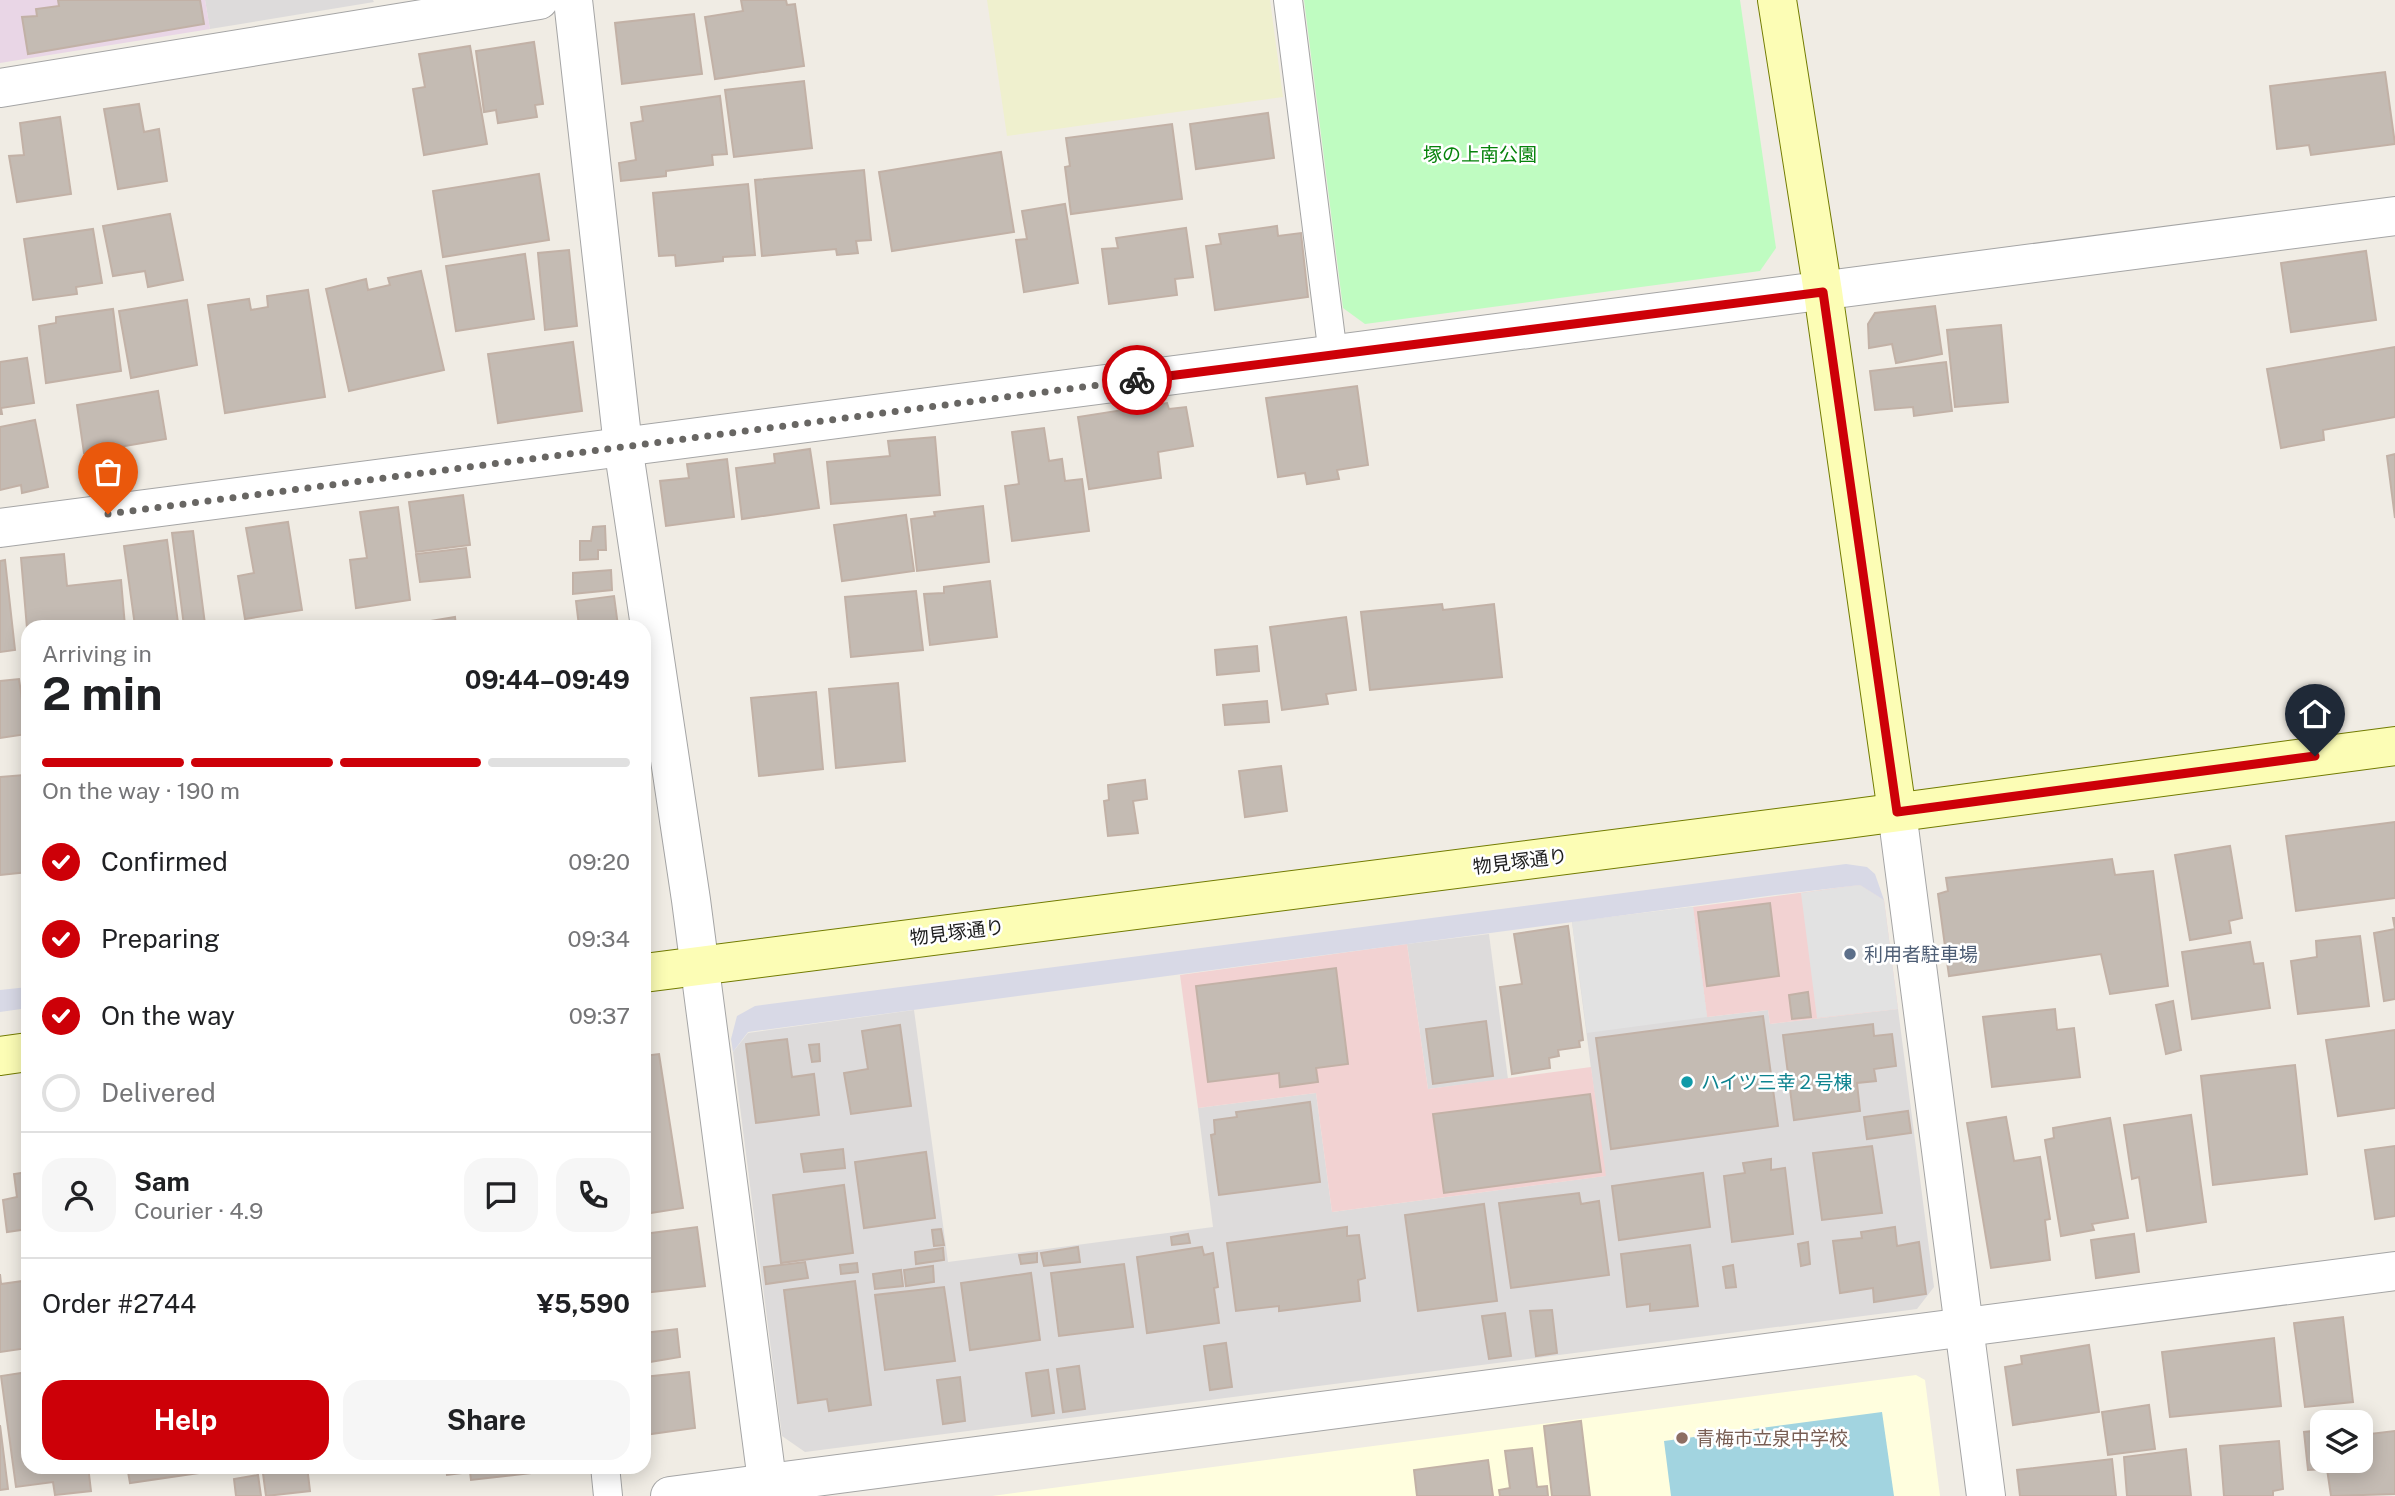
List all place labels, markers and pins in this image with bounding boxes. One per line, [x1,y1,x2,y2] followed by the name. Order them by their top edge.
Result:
[78,442,138,514] pin
[2285,684,2345,756] pin
[1864,943,1978,965] place label: 利用者駐車場
[1842,946,1858,962] marker: 利用者駐車場
[1701,1071,1853,1093] place label: ハイツ三幸２号棟
[1679,1074,1695,1090] marker: ハイツ三幸２号棟
[1696,1427,1848,1449] place label: 青梅市立泉中学校
[1674,1430,1690,1446] marker: 青梅市立泉中学校

